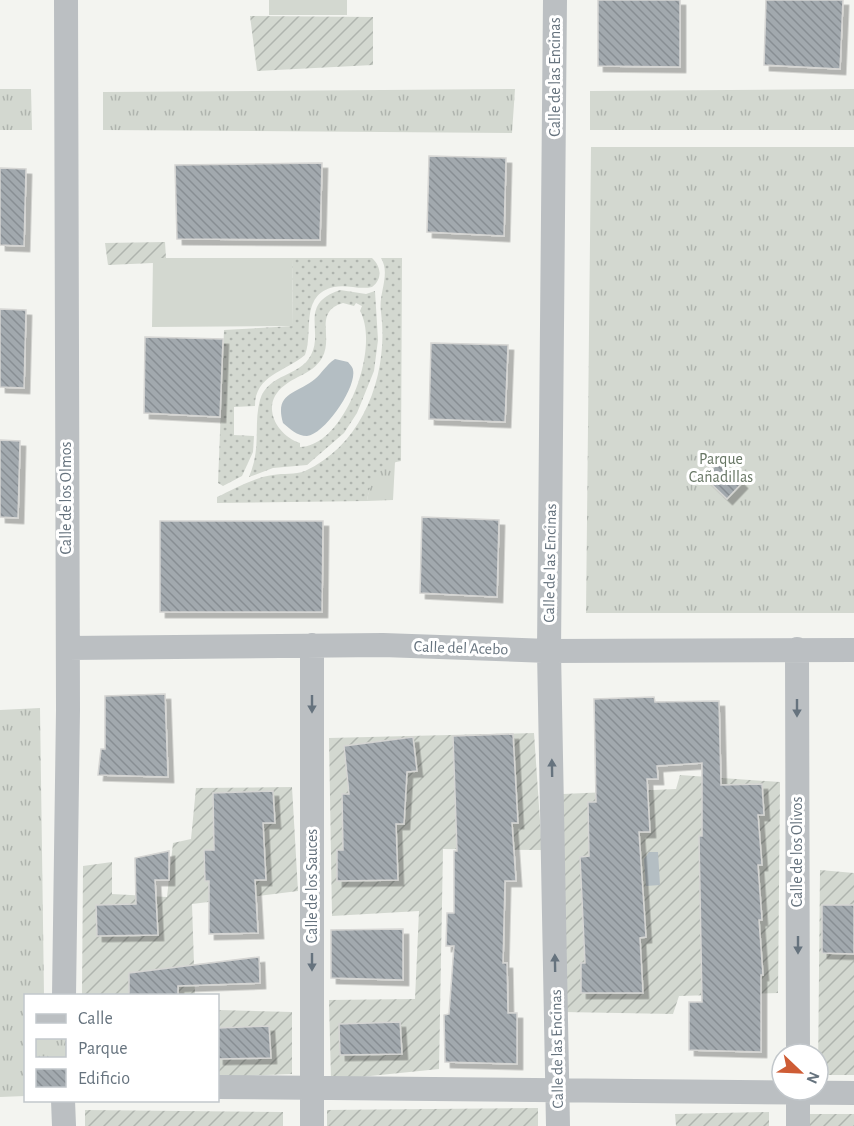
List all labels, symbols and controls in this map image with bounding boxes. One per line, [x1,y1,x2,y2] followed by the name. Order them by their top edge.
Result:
[547,17,563,137] street label: Calle de las Encinas
[58,441,74,555] street label: Calle de los Olmos
[689,451,753,485] park label: Parque Cañadillas
[541,503,559,623] street label: Calle de las Encinas
[414,638,509,658] street label: Calle del Acebo
[307,694,317,713] one-way arrow
[792,698,802,717] one-way arrow
[547,758,556,777] one-way arrow
[789,797,805,907] street label: Calle de los Olivos
[304,829,320,943] street label: Calle de los Sauces
[793,935,803,954] one-way arrow
[307,952,317,971] one-way arrow
[550,953,560,972] one-way arrow
[548,989,566,1109] street label: Calle de las Encinas
[24,994,219,1102] legend
[78,1010,113,1028] text: Calle
[78,1040,127,1058] text: Parque
[770,1042,830,1102] north arrow
[803,1069,822,1086] text: N
[78,1070,130,1088] text: Edificio

